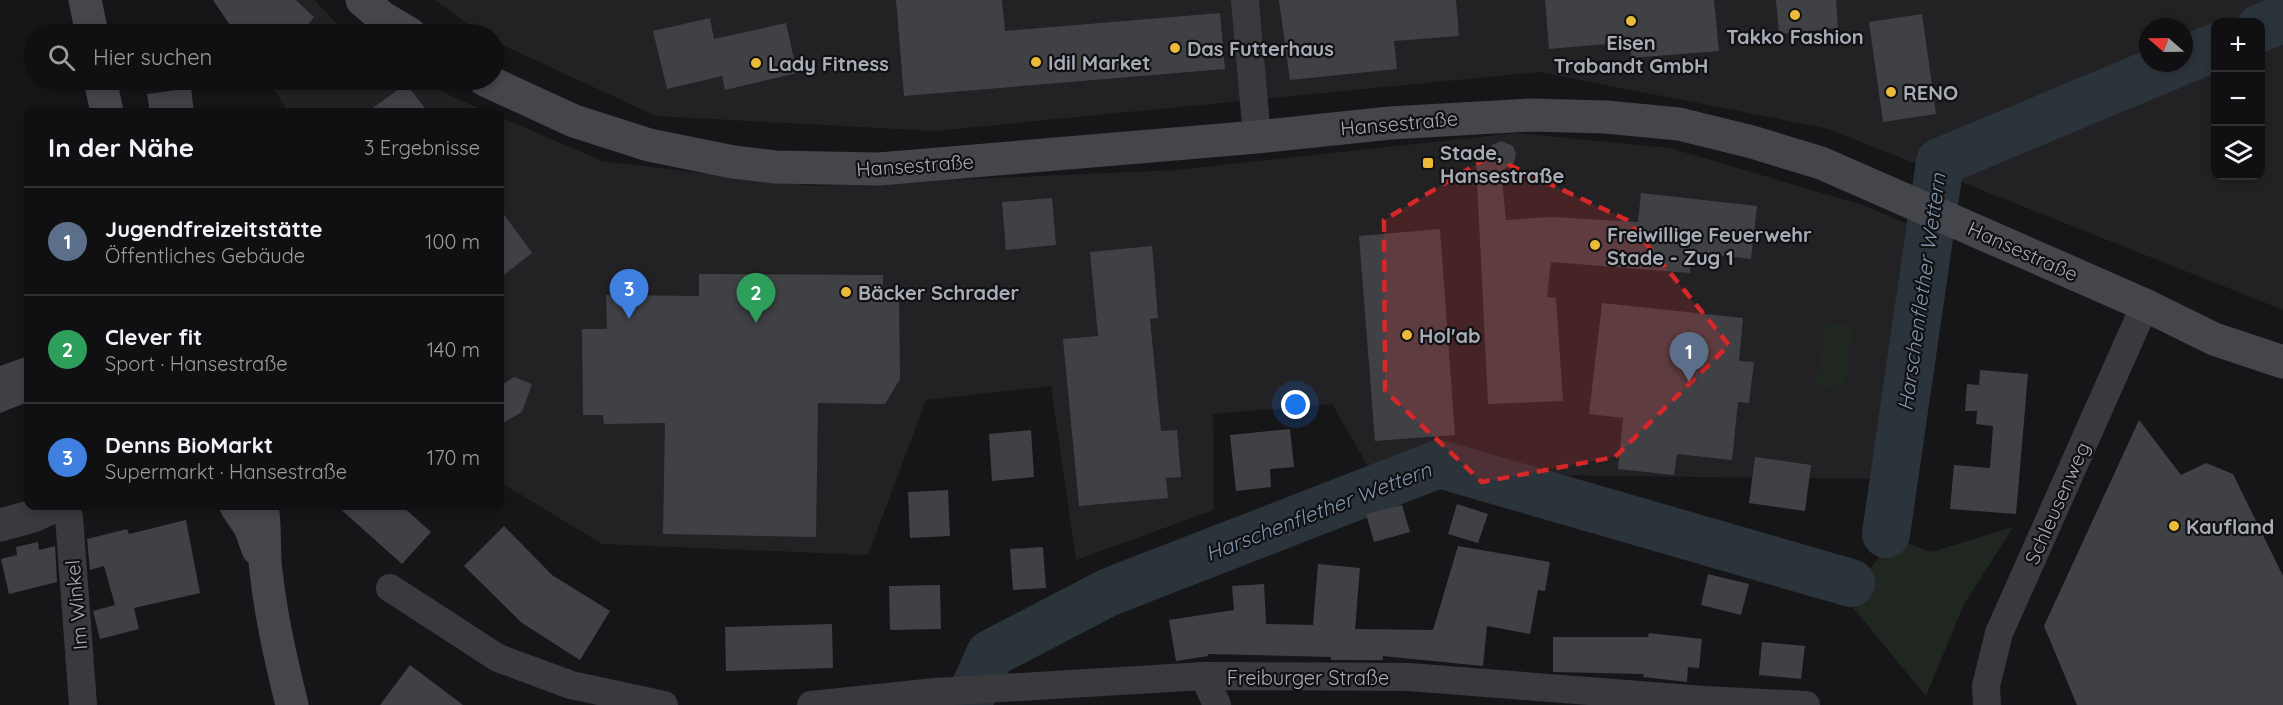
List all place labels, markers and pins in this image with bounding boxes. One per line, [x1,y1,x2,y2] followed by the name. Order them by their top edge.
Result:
[1788,8,1802,22] marker: Takko Fashion
[1624,14,1638,28] marker: Eisen Trabandt GmbH
[1726,24,1864,49] place label: Takko Fashion
[1554,30,1709,78] place label: Eisen Trabandt GmbH
[1187,36,1334,61] place label: Das Futterhaus
[1168,41,1182,55] marker: Das Futterhaus
[1048,50,1150,75] place label: Idil Market
[768,51,889,76] place label: Lady Fitness
[1029,55,1043,69] marker: Idil Market
[749,56,763,70] marker: Lady Fitness
[1903,80,1958,105] place label: RENO
[1884,85,1898,99] marker: RENO
[1440,140,1564,188] place label: Stade, Hansestraße
[1421,156,1435,170] marker: Stade, Hansestraße
[1607,222,1812,270] place label: Freiwillige Feuerwehr Stade - Zug 1
[1588,238,1602,252] marker: Freiwillige Feuerwehr Stade - Zug 1
[610,270,648,319] pin: 3
[736,274,776,323] pin: 2
[858,280,1019,305] place label: Bäcker Schrader
[839,285,853,299] marker: Bäcker Schrader
[1419,323,1481,348] place label: Hol'ab
[1400,328,1414,342] marker: Hol'ab
[1670,332,1708,382] pin: 1
[2186,514,2274,539] place label: Kaufland
[2167,519,2181,533] marker: Kaufland

